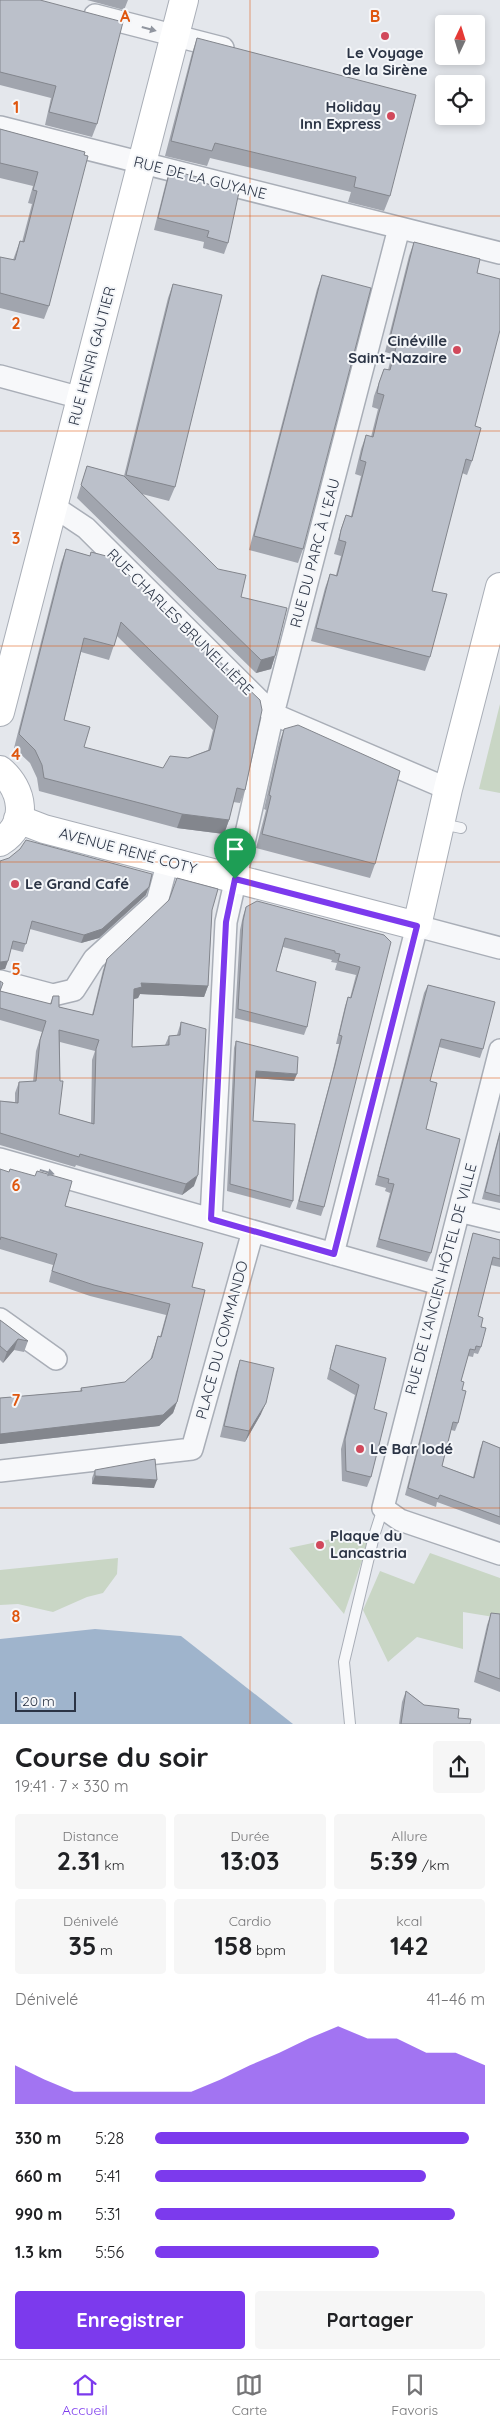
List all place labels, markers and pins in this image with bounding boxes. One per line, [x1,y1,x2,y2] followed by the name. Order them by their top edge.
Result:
[379,30,391,42] marker: Le Voyage de la Sirène
[342,43,428,79] place label: Le Voyage de la Sirène
[300,97,381,133] place label: Holiday Inn Express
[385,110,397,122] marker: Holiday Inn Express
[348,331,447,367] place label: Cinéville Saint-Nazaire
[451,344,463,356] marker: Cinéville Saint-Nazaire
[214,828,256,879] pin
[25,874,129,893] place label: Le Grand Café
[9,878,21,890] marker: Le Grand Café
[370,1439,453,1458] place label: Le Bar Iodé
[354,1443,366,1455] marker: Le Bar Iodé
[330,1526,407,1562] place label: Plaque du Lancastria
[314,1539,326,1551] marker: Plaque du Lancastria

